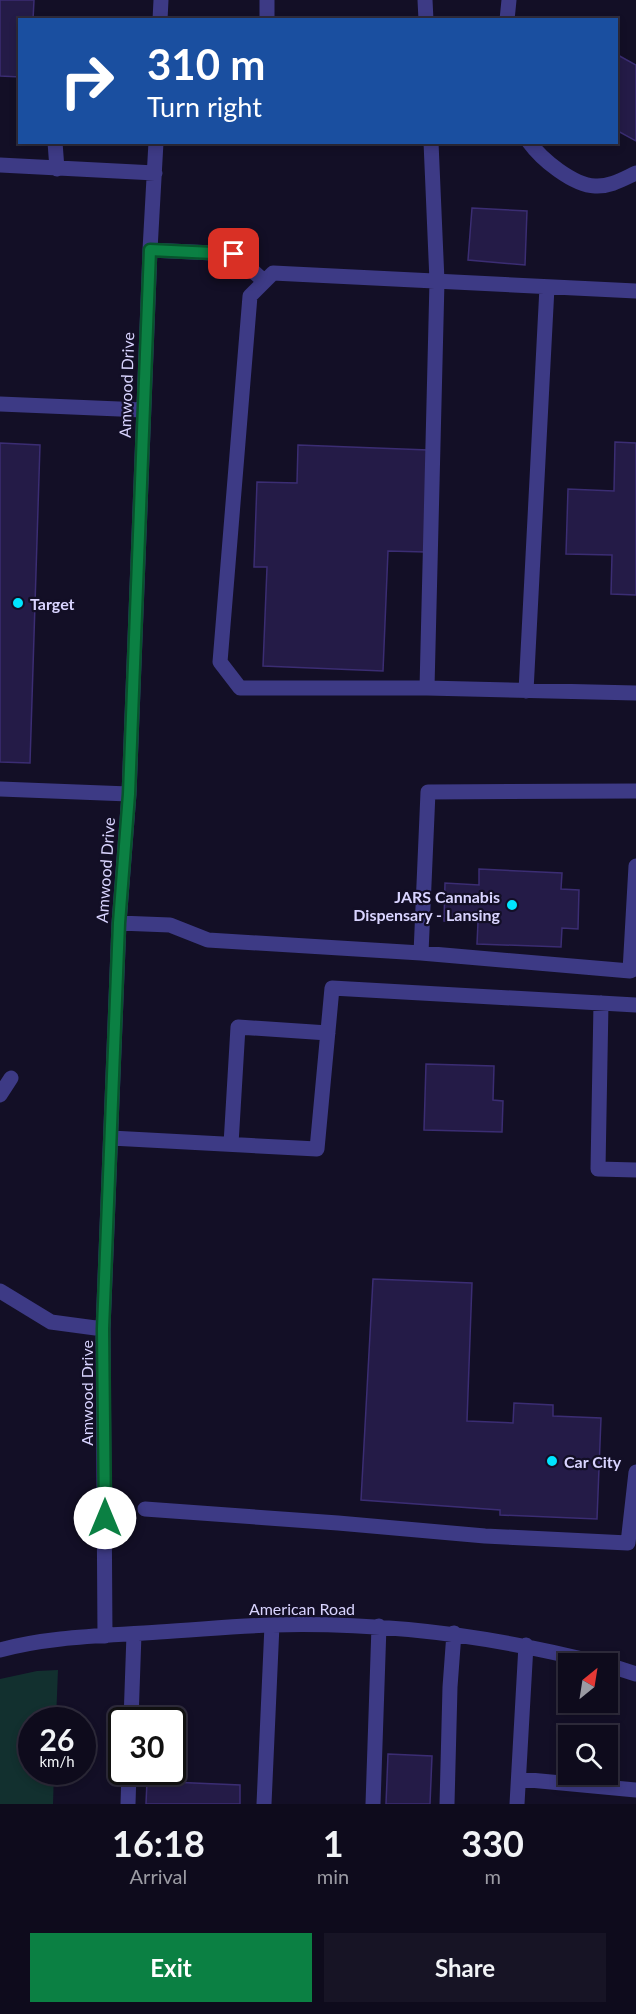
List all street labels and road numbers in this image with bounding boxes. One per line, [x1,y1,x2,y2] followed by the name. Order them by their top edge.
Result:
[115,332,137,438] street label: Amwood Drive
[92,817,118,923] street label: Amwood Drive
[77,1340,96,1446] street label: Amwood Drive
[249,1599,355,1618] street label: American Road

